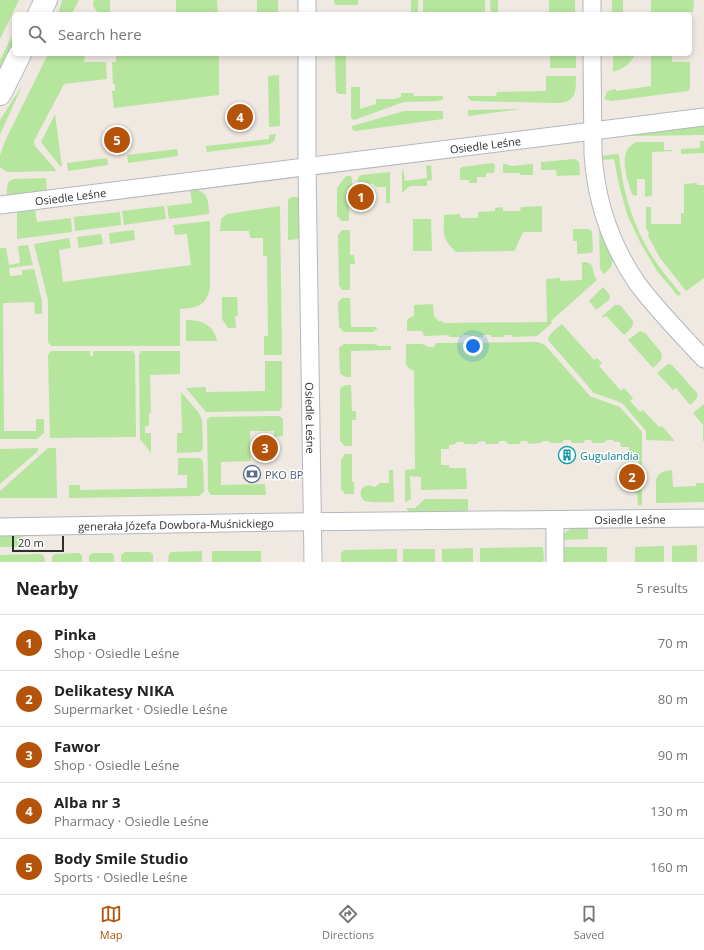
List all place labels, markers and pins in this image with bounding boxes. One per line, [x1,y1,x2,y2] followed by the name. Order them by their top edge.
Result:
[227,102,253,132] pin: 4
[104,125,130,155] pin: 5
[348,182,374,212] pin: 1
[252,433,278,463] pin: 3
[557,445,577,465] building icon: Gugulandia
[580,448,639,463] place label: Gugulandia
[619,462,645,492] pin: 2
[242,464,262,484] bank icon: PKO BP
[265,467,304,482] place label: PKO BP

